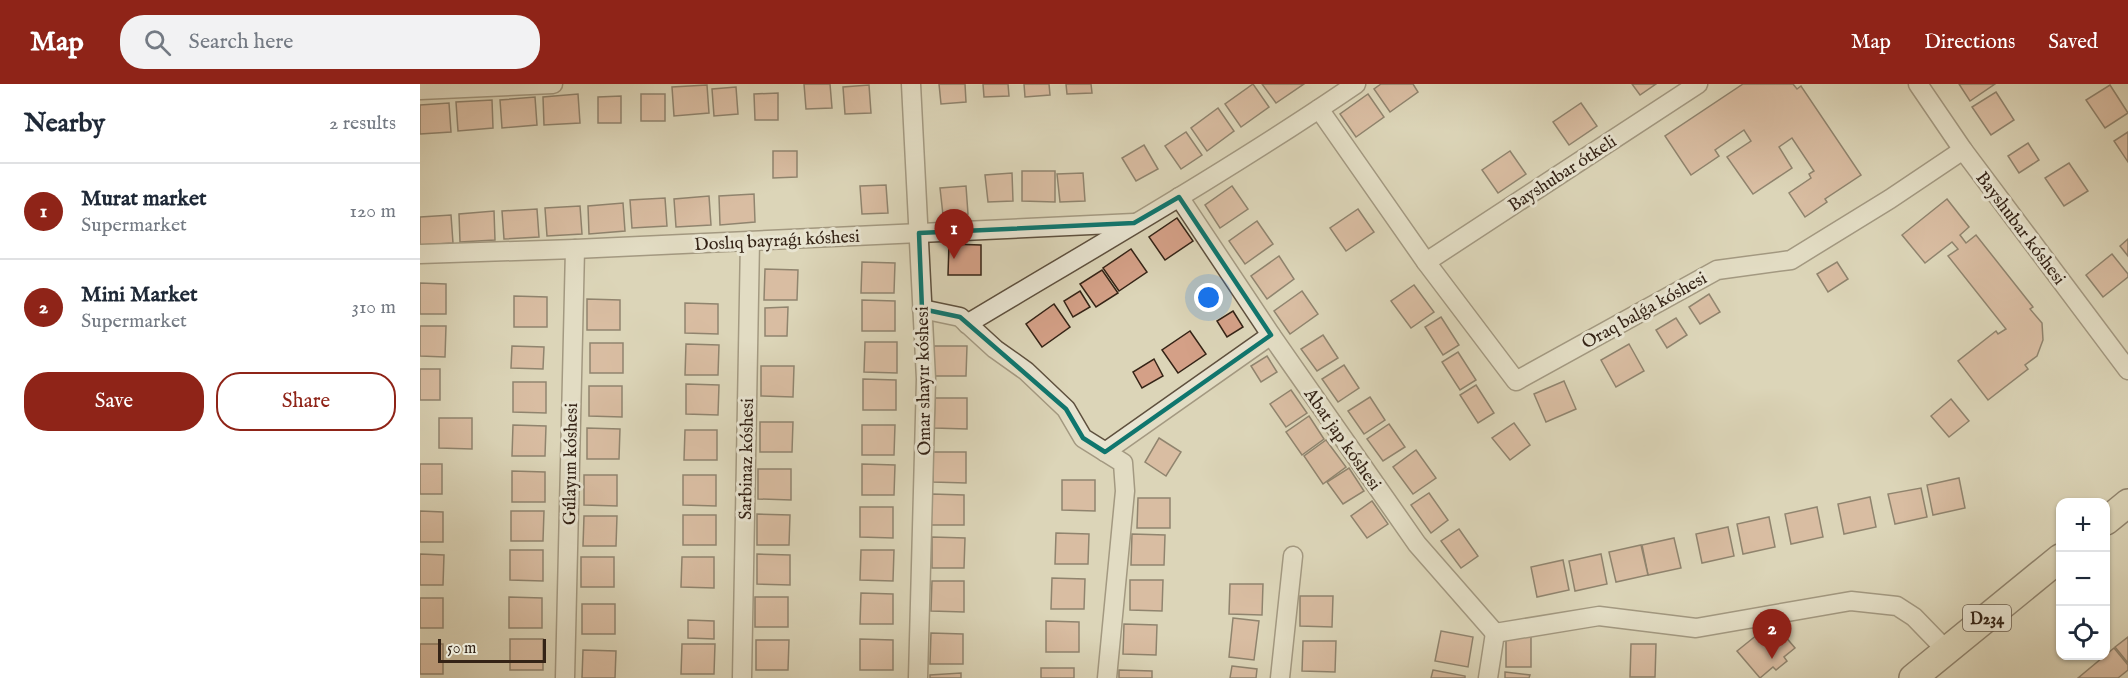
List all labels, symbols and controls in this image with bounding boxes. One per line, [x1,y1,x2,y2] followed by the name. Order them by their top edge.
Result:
[120,15,540,69] search box
[30,25,84,60] text: Map
[141,26,174,59] icon: search
[189,28,293,56] text: Search here
[1851,29,1891,56] text: Map
[1924,29,2015,56] text: Directions
[2048,29,2098,56] text: Saved
[24,107,105,140] text: Nearby
[329,111,396,136] text: 2 results
[1504,131,1622,218] street label: Bayshubar ótkeli
[1970,168,2070,290] street label: Bayshubar kóshesi
[81,185,207,213] text: Murat market
[40,199,47,224] text: 1
[350,199,396,224] text: 120 m
[934,210,974,259] pin: 1
[81,213,187,238] text: Supermarket
[694,226,861,257] street label: Doslıq bayraǵı kóshesi
[1578,267,1712,355] street label: Oraq balǵa kóshesi
[81,281,197,309] text: Mini Market
[1194,283,1223,312] your location
[39,295,48,320] text: 2
[352,295,396,320] text: 310 m
[912,306,937,456] street label: Omar shayır kóshesi
[81,309,187,334] text: Supermarket
[24,372,204,431] button: Save
[216,372,396,431] button: Share
[1297,383,1386,496] street label: Abat jap kóshesi
[735,398,760,520] street label: Sarbinaz kóshesi
[559,403,584,525] street label: Gúlayım kóshesi
[2056,498,2110,660] map controls
[2056,498,2110,552] button: +
[2056,552,2110,606] button: −
[1963,605,2011,631] road number: D234
[2056,606,2110,660] button: locate
[1752,610,1792,659] pin: 2
[438,636,546,664] scale bar
[447,639,476,659] text: 50 m

